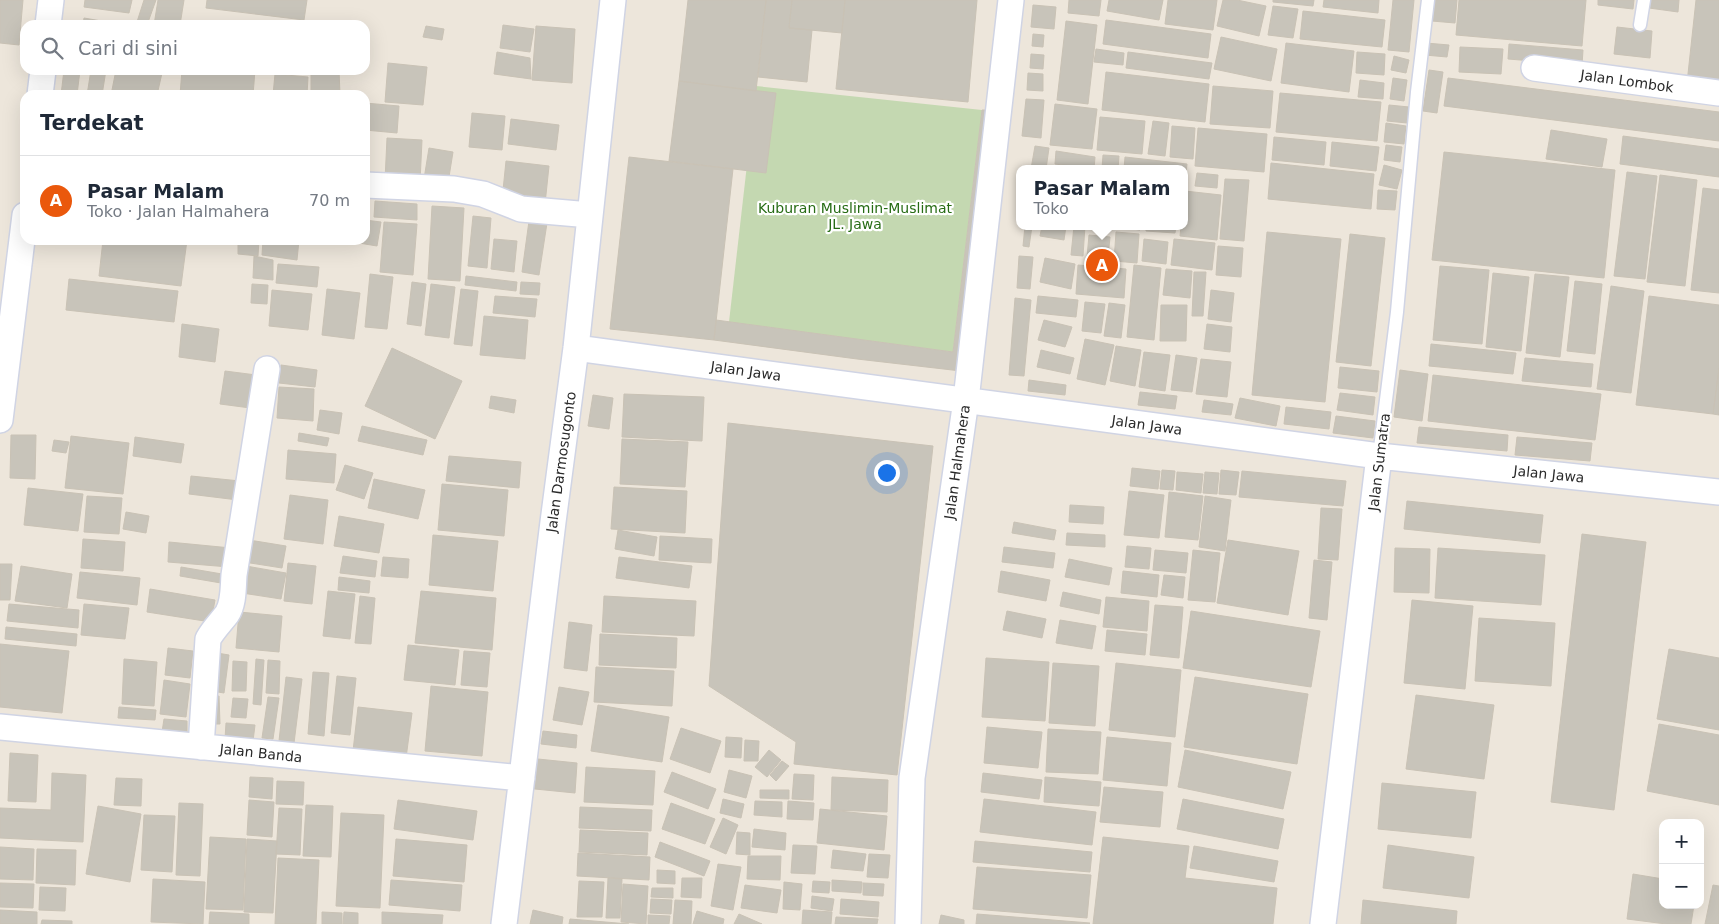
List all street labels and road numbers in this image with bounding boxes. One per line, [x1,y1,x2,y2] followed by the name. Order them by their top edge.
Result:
[1578,66,1675,96] street label: Jalan Lombok
[709,358,782,384] street label: Jalan Jawa
[543,391,579,534] street label: Jalan Darmosugonto
[941,404,973,521] street label: Jalan Halmahera
[1110,412,1183,438] street label: Jalan Jawa
[1365,412,1393,513] street label: Jalan Sumatra
[1512,462,1585,486] street label: Jalan Jawa
[218,741,303,765] street label: Jalan Banda

